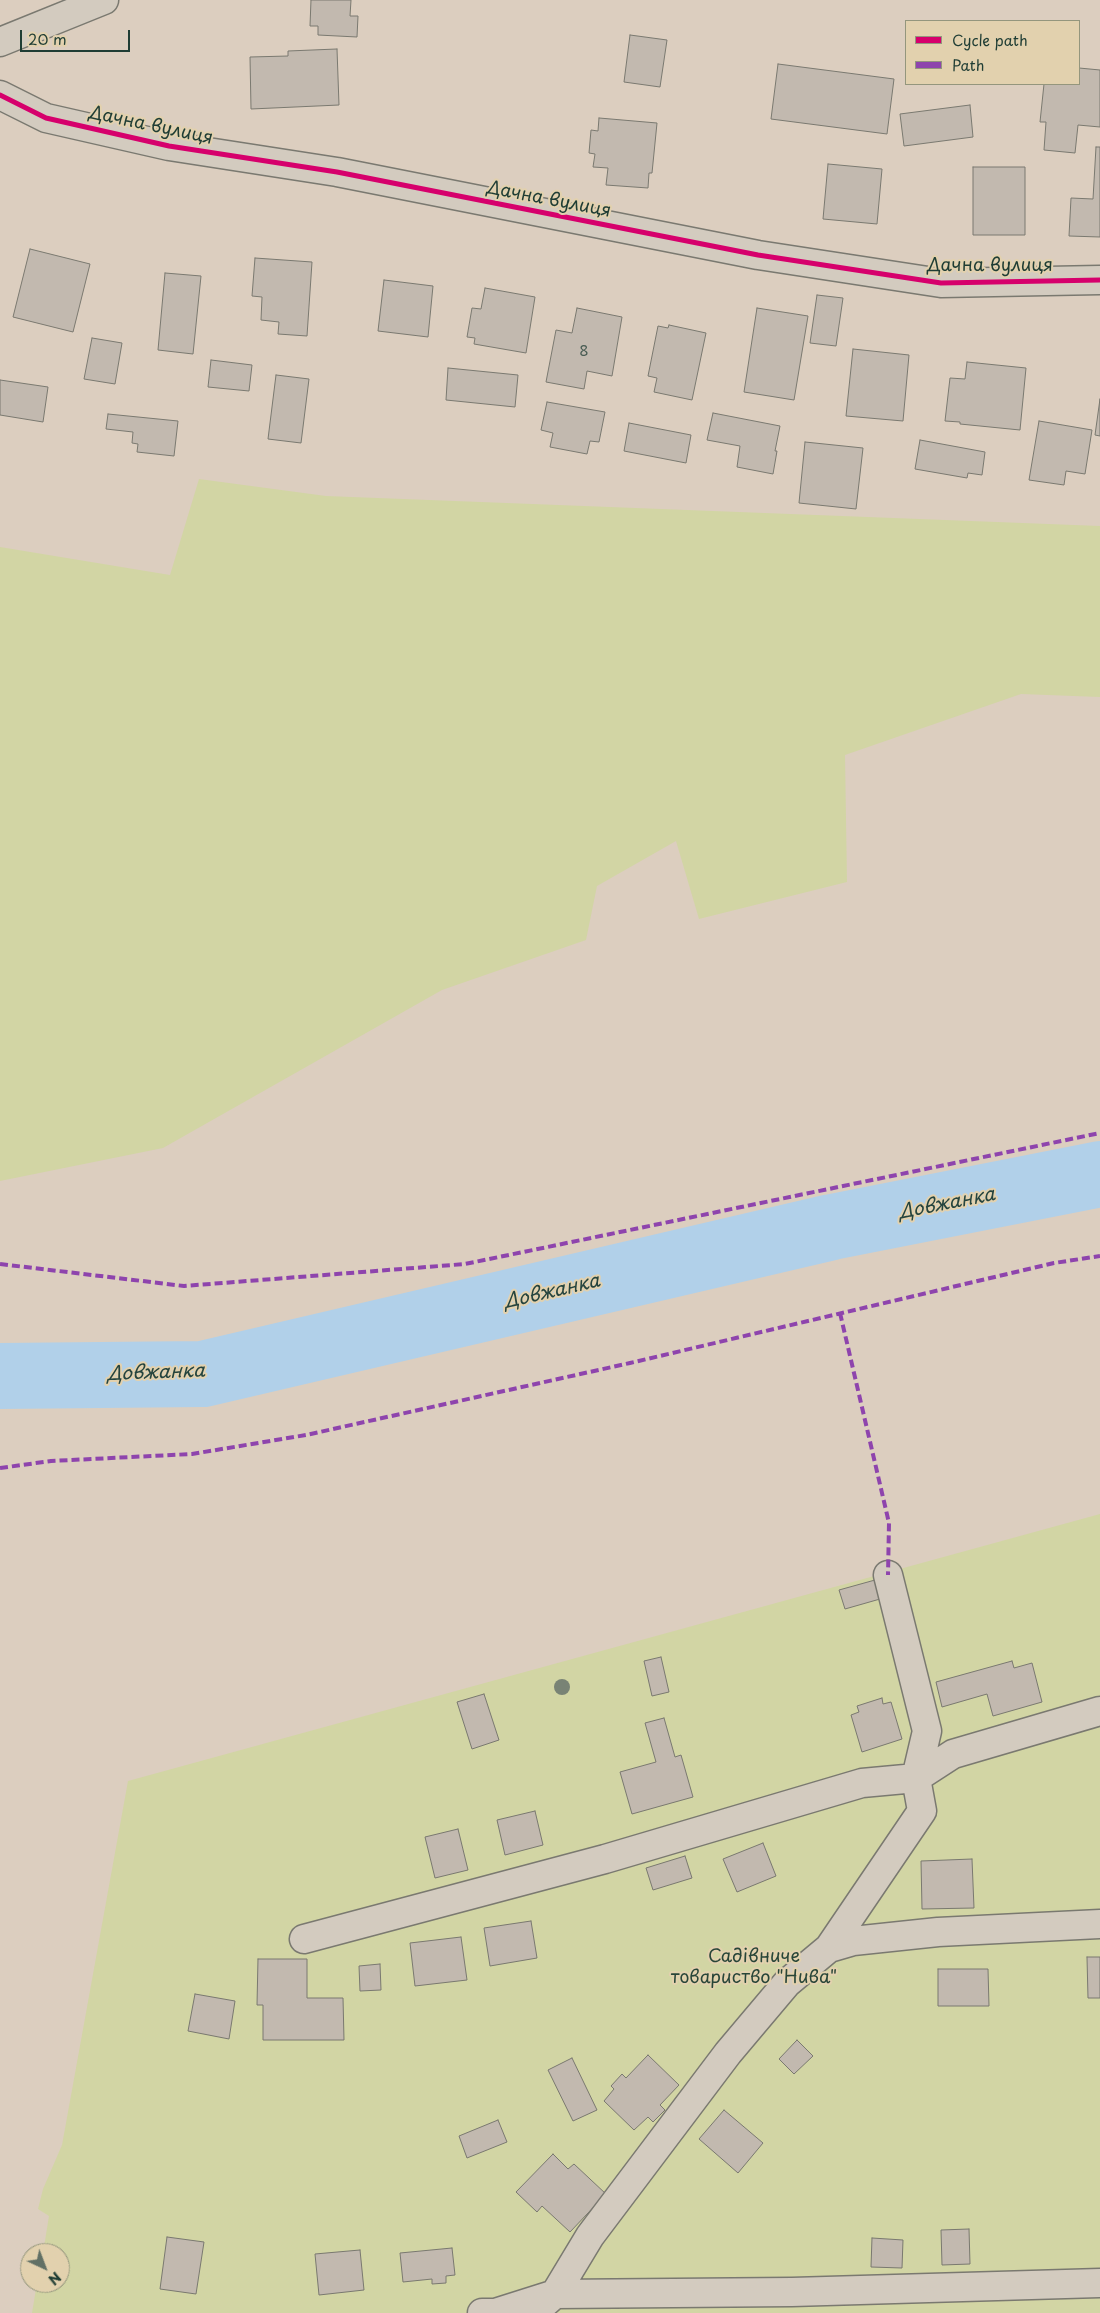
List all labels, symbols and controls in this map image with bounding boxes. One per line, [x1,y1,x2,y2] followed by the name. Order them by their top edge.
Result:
[22,20,132,52] scale bar
[905,20,1080,85] legend
[28,27,67,50] text: 20 m
[952,28,1028,51] text: Cycle path
[952,53,984,76] text: Path
[87,102,215,150] street label: Дачна вулиця
[485,177,613,223] street label: Дачна вулиця
[927,255,1053,277] street label: Дачна вулиця
[579,343,589,361] house number: 8
[897,1183,997,1225] water label: Довжанка
[502,1270,602,1314] water label: Довжанка
[107,1360,205,1386] water label: Довжанка
[671,1946,837,1988] park label: Садівниче товариство "Нива"
[20,2243,70,2293] north arrow
[44,2267,66,2290] text: N

